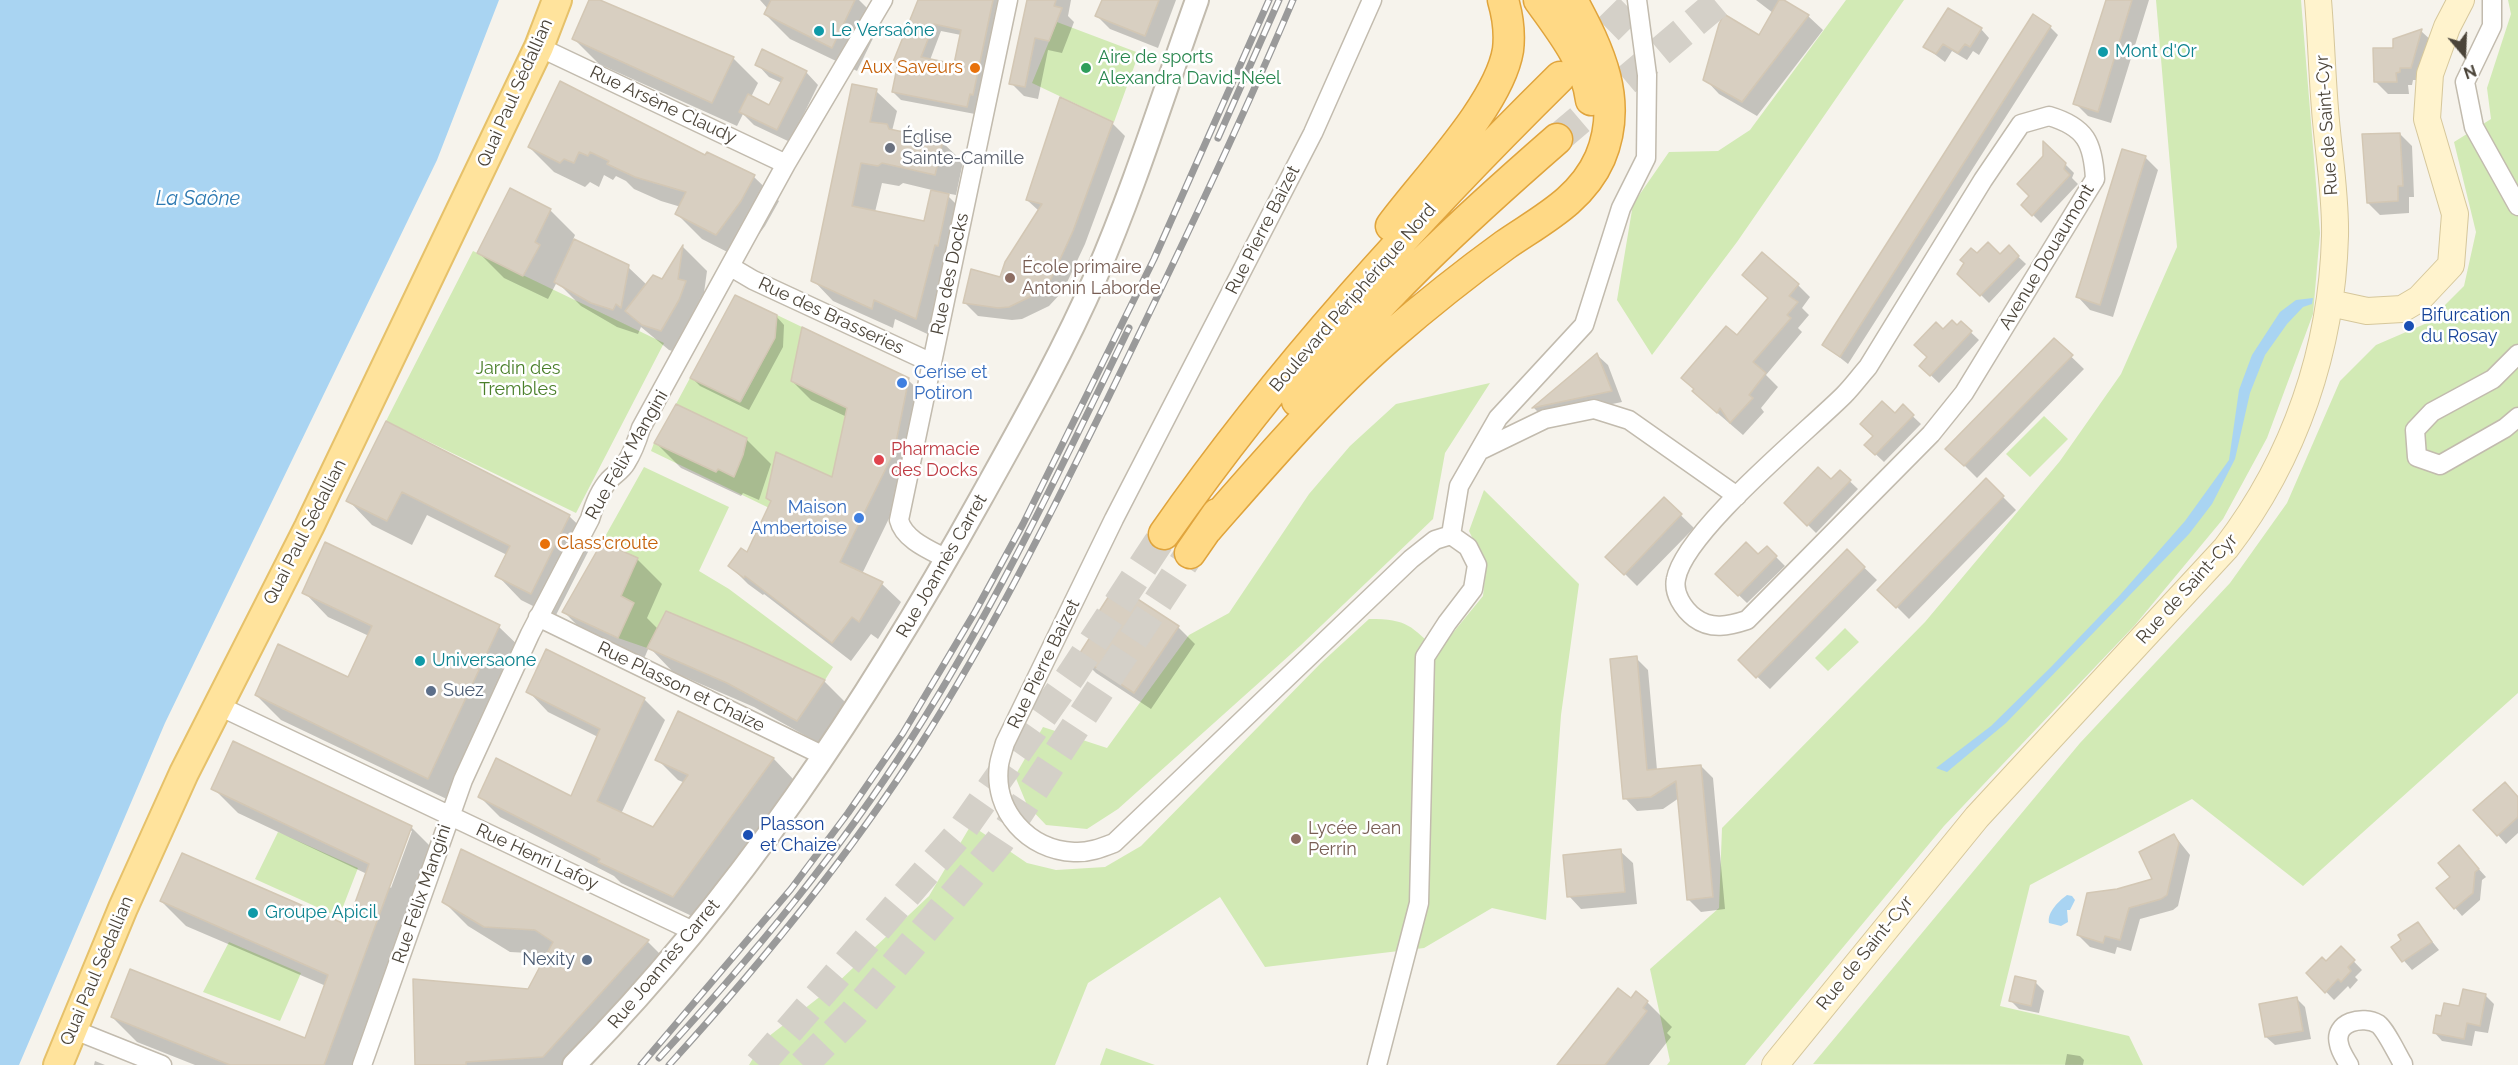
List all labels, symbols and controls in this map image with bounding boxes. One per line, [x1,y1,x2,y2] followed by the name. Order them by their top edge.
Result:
[473,15,557,171] street label: Quai Paul Sédallian
[831,20,935,42] place label: Le Versaône
[812,24,826,38] marker: Le Versaône
[2434,24,2494,84] north arrow
[2115,41,2197,63] place label: Mont d'Or
[2096,45,2110,59] marker: Mont d'Or
[1098,47,1281,90] place label: Aire de sports Alexandra David-Néel
[2311,54,2343,196] street label: Rue de Saint-Cyr
[861,57,963,79] place label: Aux Saveurs
[586,61,740,149] street label: Rue Arsène Claudy
[968,61,982,75] marker: Aux Saveurs
[1079,61,1093,75] marker: Aire de sports Alexandra David-Néel
[2461,61,2479,82] text: N
[902,127,1024,170] place label: Église Sainte-Camille
[883,141,897,155] marker: Église Sainte-Camille
[1221,162,1305,298] street label: Rue Pierre Baizet
[1995,180,2099,334] street label: Avenue Douaumont
[156,187,240,211] water label: La Saône
[1265,199,1441,397] street label: Boulevard Périphérique Nord
[927,211,973,337] street label: Rue des Docks
[1022,257,1161,300] place label: École primaire Antonin Laborde
[1003,271,1017,285] marker: École primaire Antonin Laborde
[755,273,907,359] street label: Rue des Brasseries
[2421,305,2510,348] place label: Bifurcation du Rosay
[2402,319,2416,333] marker: Bifurcation du Rosay
[475,358,561,400] park label: Jardin des Trembles
[914,362,988,404] place label: Cerise et Potiron
[895,376,909,390] marker: Cerise et Potiron
[581,386,673,524] street label: Rue Félix Mangini
[891,439,980,482] place label: Pharmacie des Docks
[872,453,886,467] marker: Pharmacie des Docks
[259,456,351,608] street label: Quai Paul Sédallian
[892,490,992,642] street label: Rue Joannès Carret
[751,497,847,540] place label: Maison Ambertoise
[852,511,866,525] marker: Maison Ambertoise
[2132,529,2242,649] street label: Rue de Saint-Cyr
[557,533,658,555] place label: Class'croute
[538,537,552,551] marker: Class'croute
[1003,596,1085,732] street label: Rue Pierre Baizet
[594,637,768,737] street label: Rue Plasson et Chaize
[432,650,536,672] place label: Universaone
[413,654,427,668] marker: Universaone
[443,680,484,702] place label: Suez
[424,684,438,698] marker: Suez
[760,814,837,856] place label: Plasson et Chaize
[1308,818,1401,860] place label: Lycée Jean Perrin
[472,819,602,895] street label: Rue Henri Lafoy
[388,821,456,967] street label: Rue Félix Mangini
[741,828,755,842] marker: Plasson et Chaize
[1289,832,1303,846] marker: Lycée Jean Perrin
[1812,891,1918,1015] street label: Rue de Saint-Cyr
[56,893,138,1049] street label: Quai Paul Sédallian
[604,895,724,1033] street label: Rue Joannès Carret
[265,902,377,924] place label: Groupe Apicil
[246,906,260,920] marker: Groupe Apicil
[522,949,575,971] place label: Nexity
[580,953,594,967] marker: Nexity

